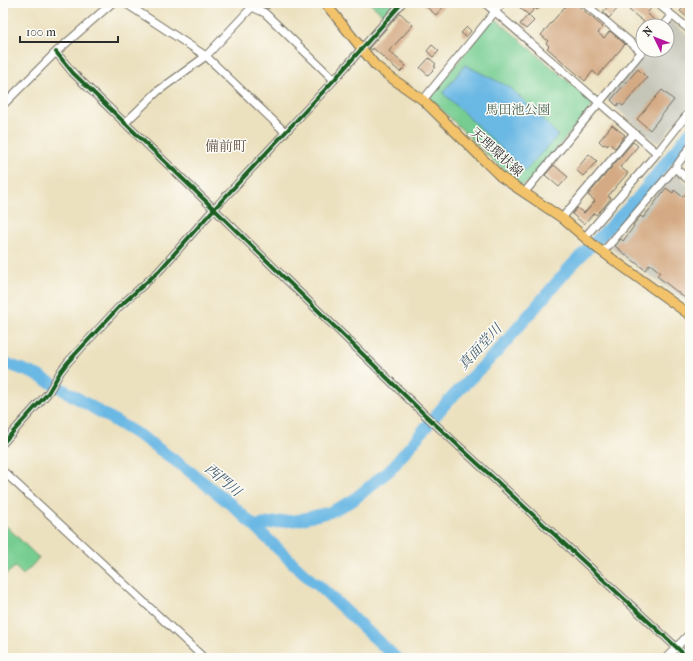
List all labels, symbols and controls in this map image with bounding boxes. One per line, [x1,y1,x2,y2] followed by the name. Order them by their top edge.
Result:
[20,18,118,44] scale bar
[635,18,675,58] north arrow
[640,24,656,39] text: N
[26,25,56,39] text: 100 m
[485,102,551,117] park label: 馬田池公園
[468,125,526,179] street label: 天理環状線
[205,138,247,155] district label: 備前町
[455,319,507,373] water label: 真面堂川
[201,460,246,501] water label: 西門川

